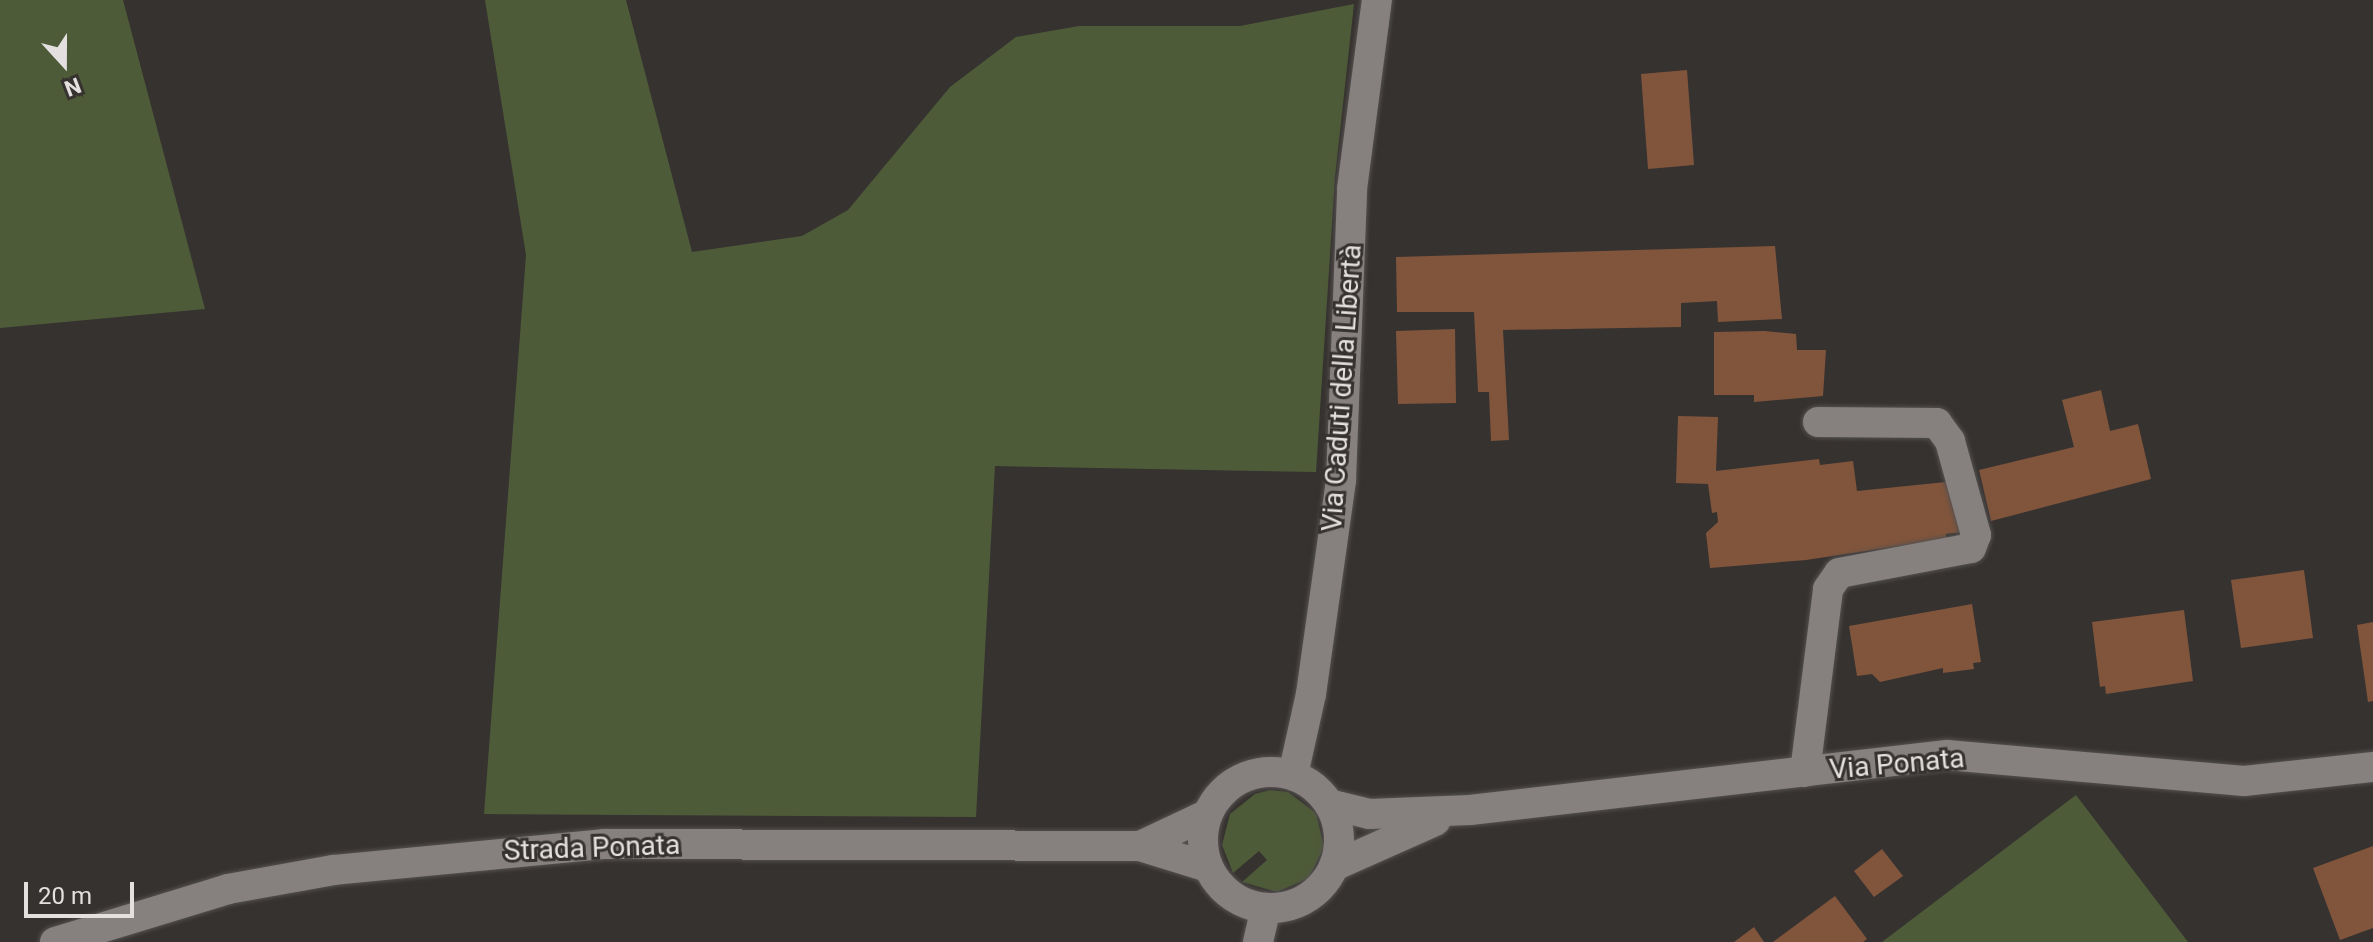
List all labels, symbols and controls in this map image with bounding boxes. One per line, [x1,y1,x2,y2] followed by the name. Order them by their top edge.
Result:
[24,24,104,104] north arrow
[61,72,85,101] text: N
[1315,243,1369,533] street label: Via Caduti della Libertà
[1828,741,1966,787] street label: Via Ponata
[503,828,681,868] street label: Strada Ponata
[28,866,138,916] scale bar
[38,882,92,910] text: 20 m

